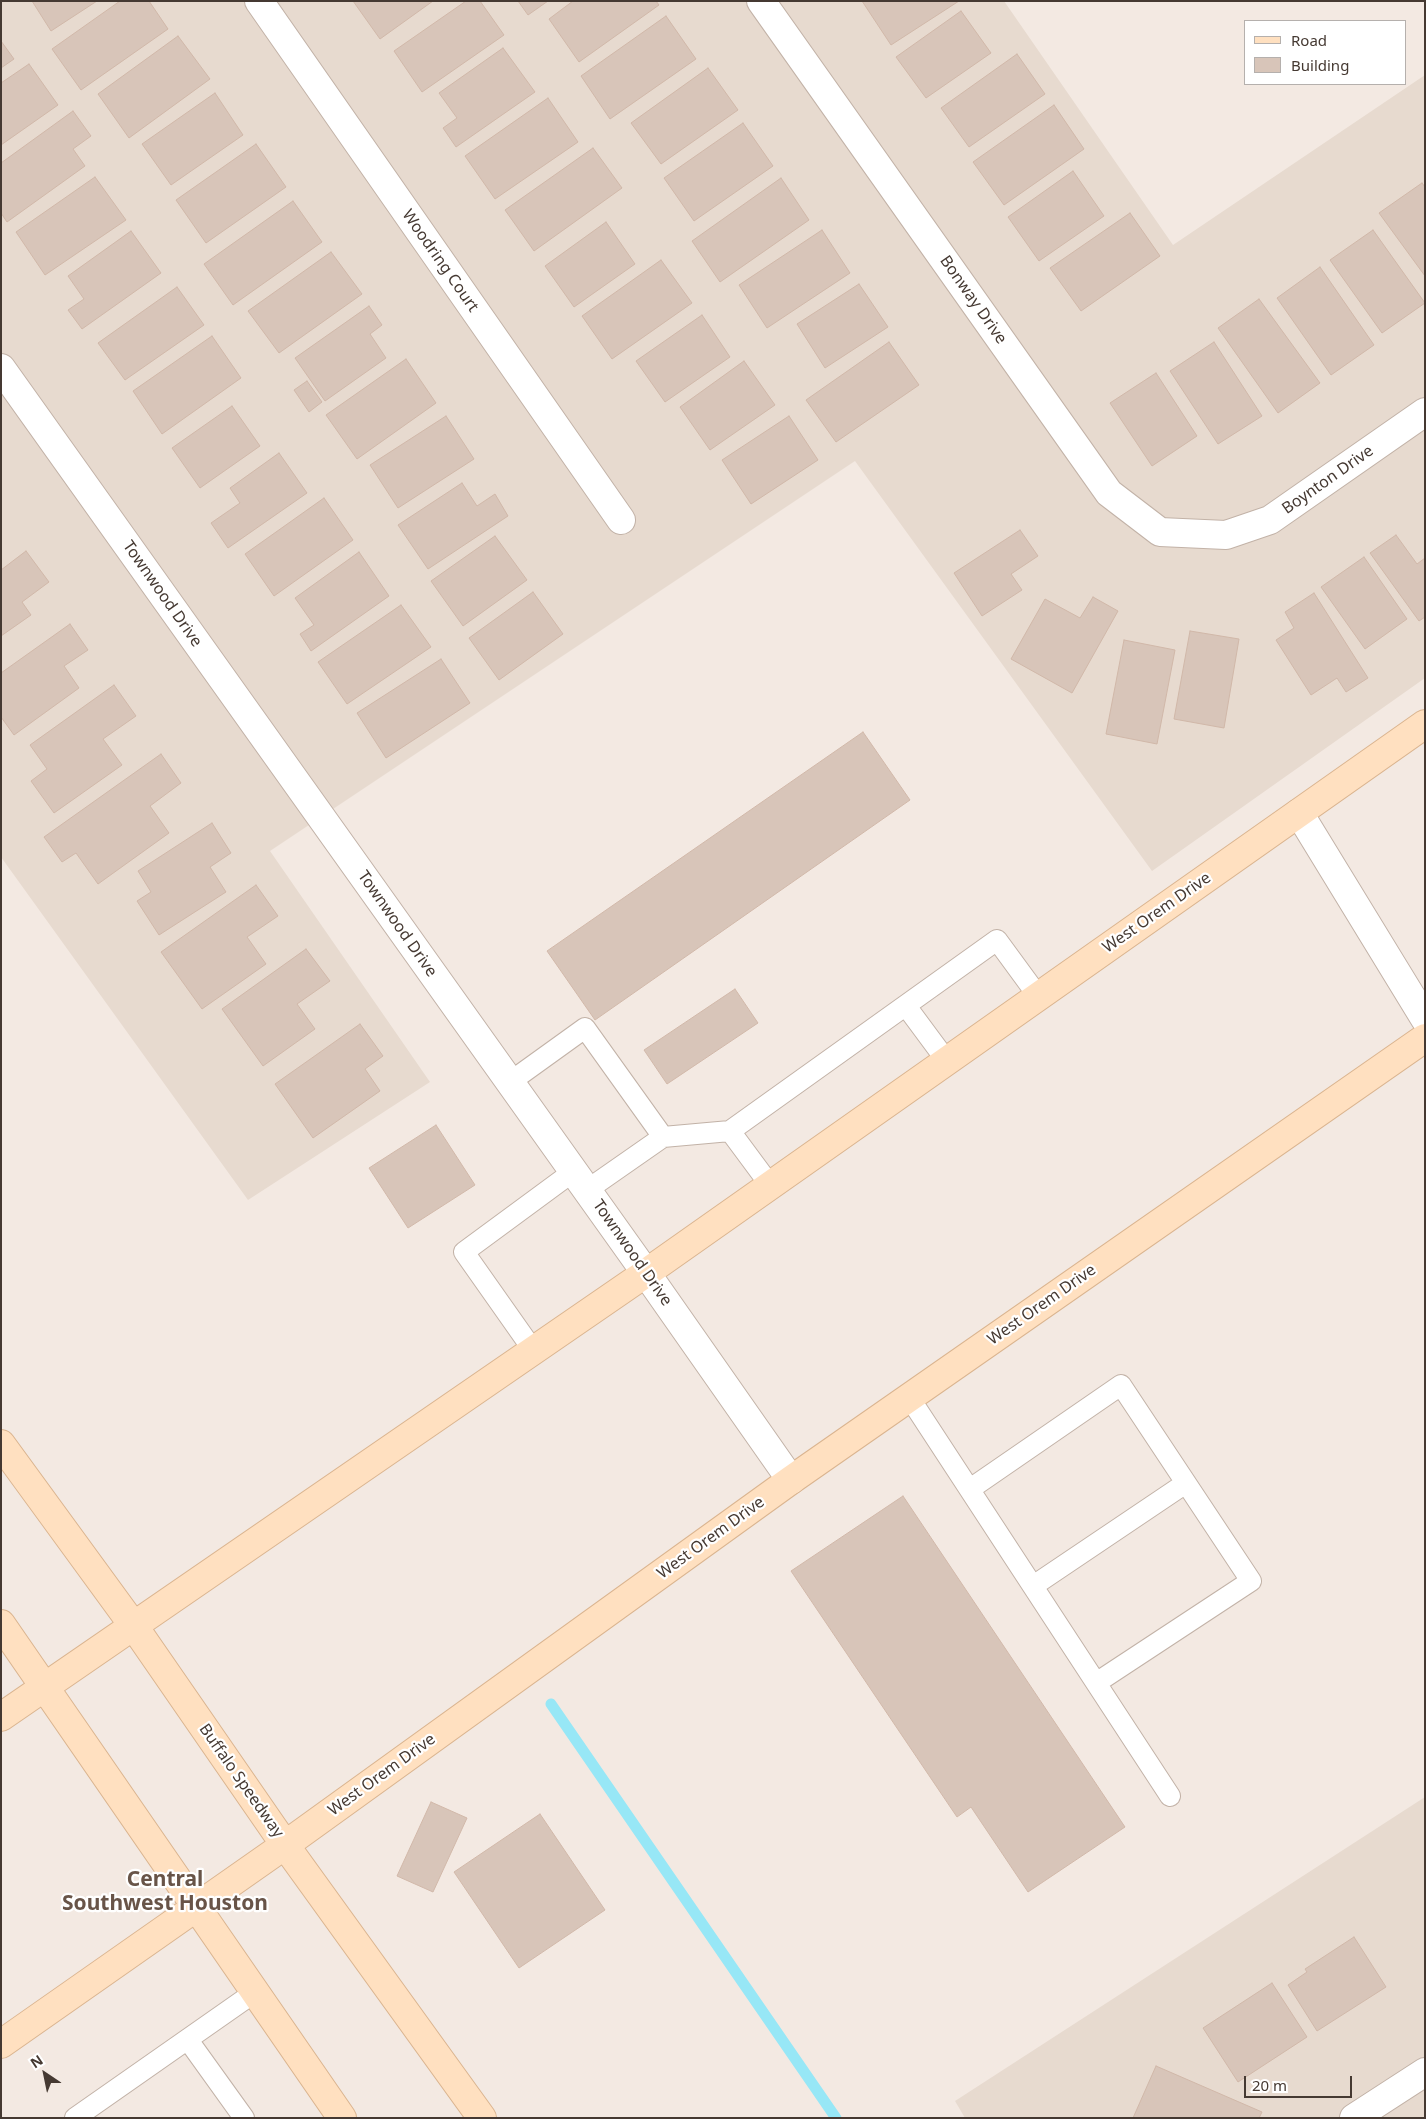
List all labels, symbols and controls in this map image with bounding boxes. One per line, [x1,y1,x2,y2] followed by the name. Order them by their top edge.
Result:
[1244,20,1406,85] legend
[1291,30,1327,50] text: Road
[1291,55,1349,75] text: Building
[398,206,482,316] street label: Woodring Court
[935,252,1011,348] street label: Bonway Drive
[1279,441,1377,519] street label: Boynton Drive
[118,537,206,651] street label: Townwood Drive
[353,867,441,981] street label: Townwood Drive
[1099,869,1215,957] street label: West Orem Drive
[588,1196,676,1310] street label: Townwood Drive
[984,1261,1100,1349] street label: West Orem Drive
[654,1493,768,1583] street label: West Orem Drive
[195,1720,287,1842] street label: Buffalo Speedway
[325,1730,439,1820] street label: West Orem Drive
[62,1867,268,1917] district label: Central Southwest Houston
[20,2049,70,2099] north arrow
[26,2050,46,2072] text: N
[1246,2066,1354,2098] scale bar
[1252,2075,1287,2095] text: 20 m

